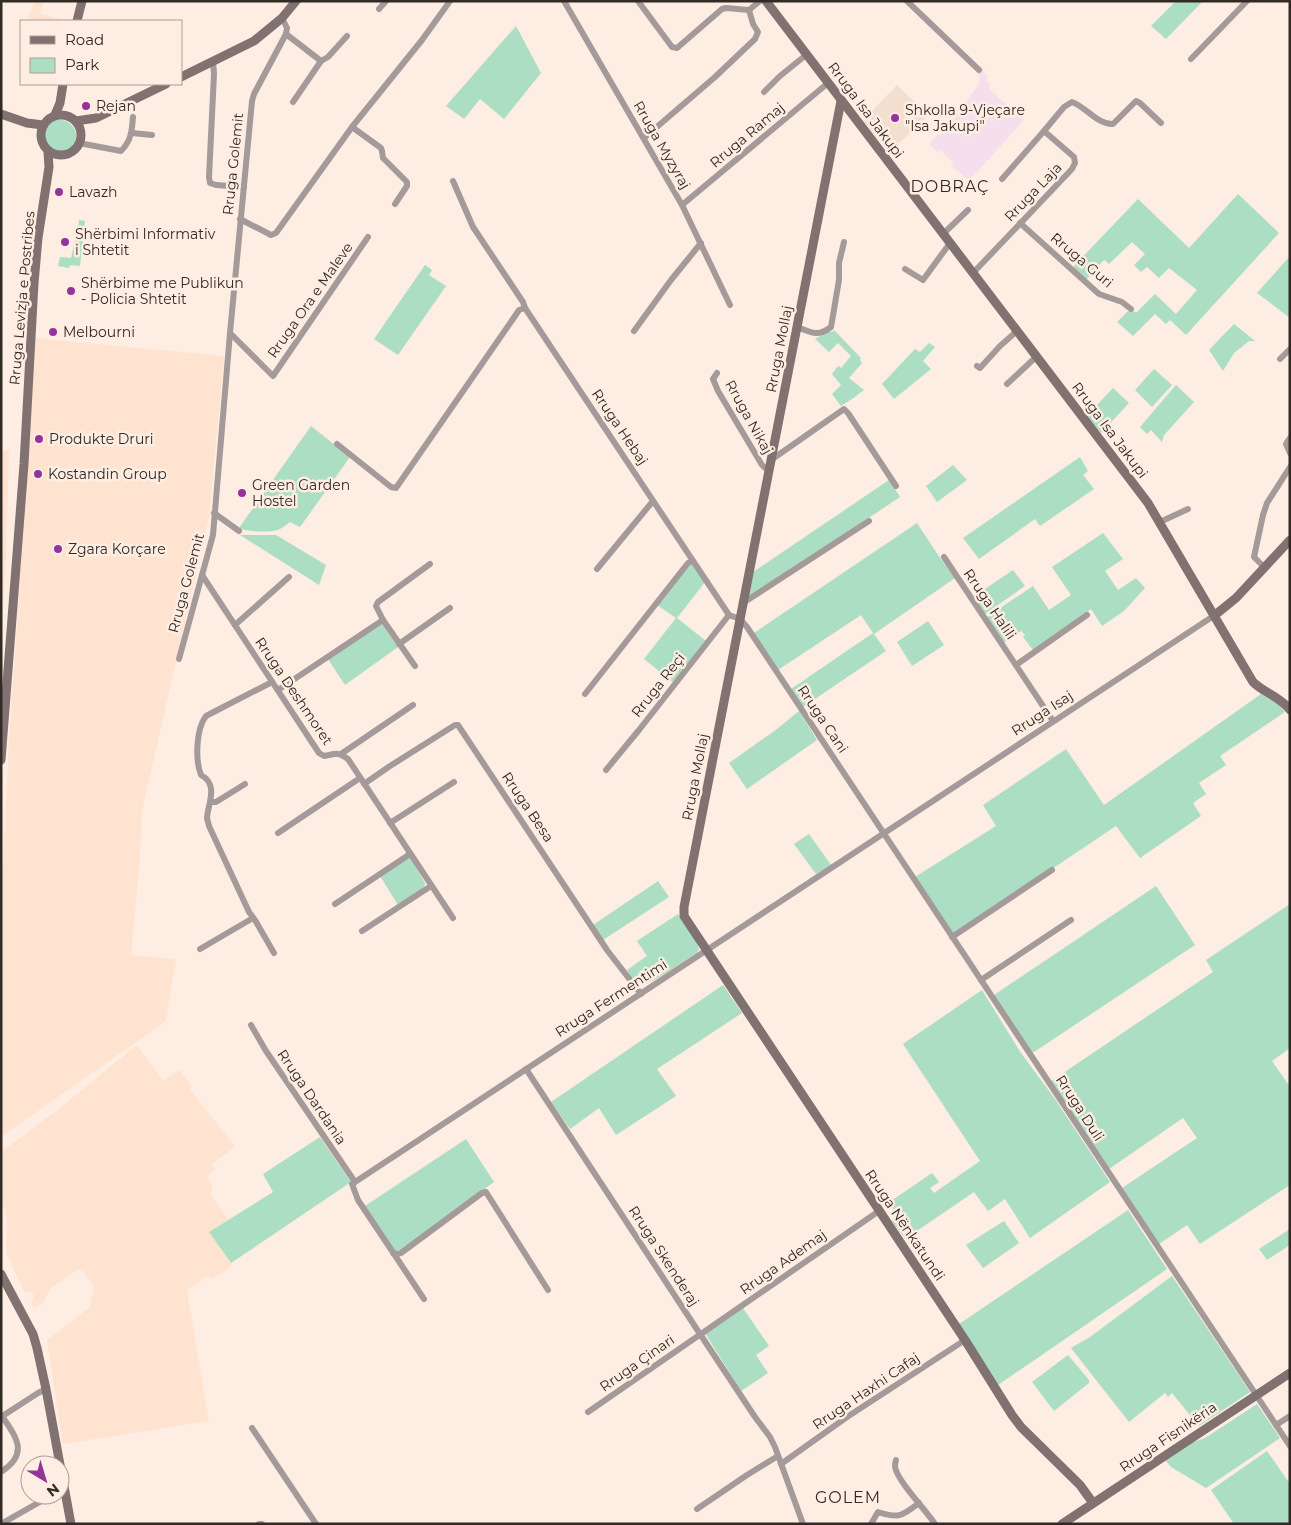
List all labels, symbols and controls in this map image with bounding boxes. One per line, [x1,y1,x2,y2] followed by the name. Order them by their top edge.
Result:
[20,20,182,85] legend
[65,30,104,49] text: Road
[65,55,99,74] text: Park
[824,58,908,162] street label: Rruga Isa Jakupi
[96,97,136,115] place label: Rejan
[629,98,695,192] street label: Rruga Myzyraj
[706,99,788,171] street label: Rruga Ramaj
[80,100,92,112] marker: Rejan
[905,101,1025,135] place label: Shkolla 9-Vjeçare "Isa Jakupi"
[219,112,247,216] street label: Rruga Golemit
[889,112,901,124] marker: Shkolla 9-Vjeçare "Isa Jakupi"
[1000,159,1066,225] street label: Rruga Laja
[911,177,989,196] district label: DOBRAÇ
[69,183,118,201] place label: Lavazh
[53,186,65,198] marker: Lavazh
[5,210,39,386] street label: Rruga Levizja e Postribes
[75,225,216,259] place label: Shërbimi Informativ i Shtetit
[1047,229,1117,291] street label: Rruga Guri
[59,236,71,248] marker: Shërbimi Informativ i Shtetit
[263,239,357,361] street label: Rruga Ora e Maleve
[81,274,244,308] place label: Shërbime me Publikun - Policia Shtetit
[65,285,77,297] marker: Shërbime me Publikun - Policia Shtetit
[762,304,796,394] street label: Rruga Mollaj
[63,323,135,341] place label: Melbourni
[47,326,59,338] marker: Melbourni
[721,377,777,457] street label: Rruga Nikaj
[1068,378,1152,482] street label: Rruga Isa Jakupi
[588,385,652,469] street label: Rruga Hebaj
[49,430,154,448] place label: Produkte Druri
[33,433,45,445] marker: Produkte Druri
[48,465,167,483] place label: Kostandin Group
[32,468,44,480] marker: Kostandin Group
[252,476,350,510] place label: Green Garden Hostel
[236,487,248,499] marker: Green Garden Hostel
[164,531,208,635] street label: Rruga Golemit
[68,540,166,558] place label: Zgara Korçare
[52,543,64,555] marker: Zgara Korçare
[960,565,1020,643] street label: Rruga Halili
[251,634,337,749] street label: Rruga Deshmoret
[627,649,689,721] street label: Rruga Reçi
[794,682,852,756] street label: Rruga Cani
[1008,686,1076,740] street label: Rruga Isaj
[678,732,712,822] street label: Rruga Mollaj
[498,768,558,846] street label: Rruga Besa
[552,955,670,1041] street label: Rruga Fermentimi
[273,1046,351,1148] street label: Rruga Dardania
[1052,1072,1108,1144] street label: Rruga Duli
[861,1166,949,1284] street label: Rruga Nënkatundi
[625,1202,703,1310] street label: Rruga Skenderaj
[736,1226,830,1298] street label: Rruga Ademaj
[596,1331,678,1395] street label: Rruga Çinari
[809,1348,923,1434] street label: Rruga Haxhi Cafaj
[1116,1398,1220,1476] street label: Rruga Fisnikëria
[20,1455,70,1505] north arrow
[43,1480,63,1501] text: N
[815,1488,881,1507] district label: GOLEM

